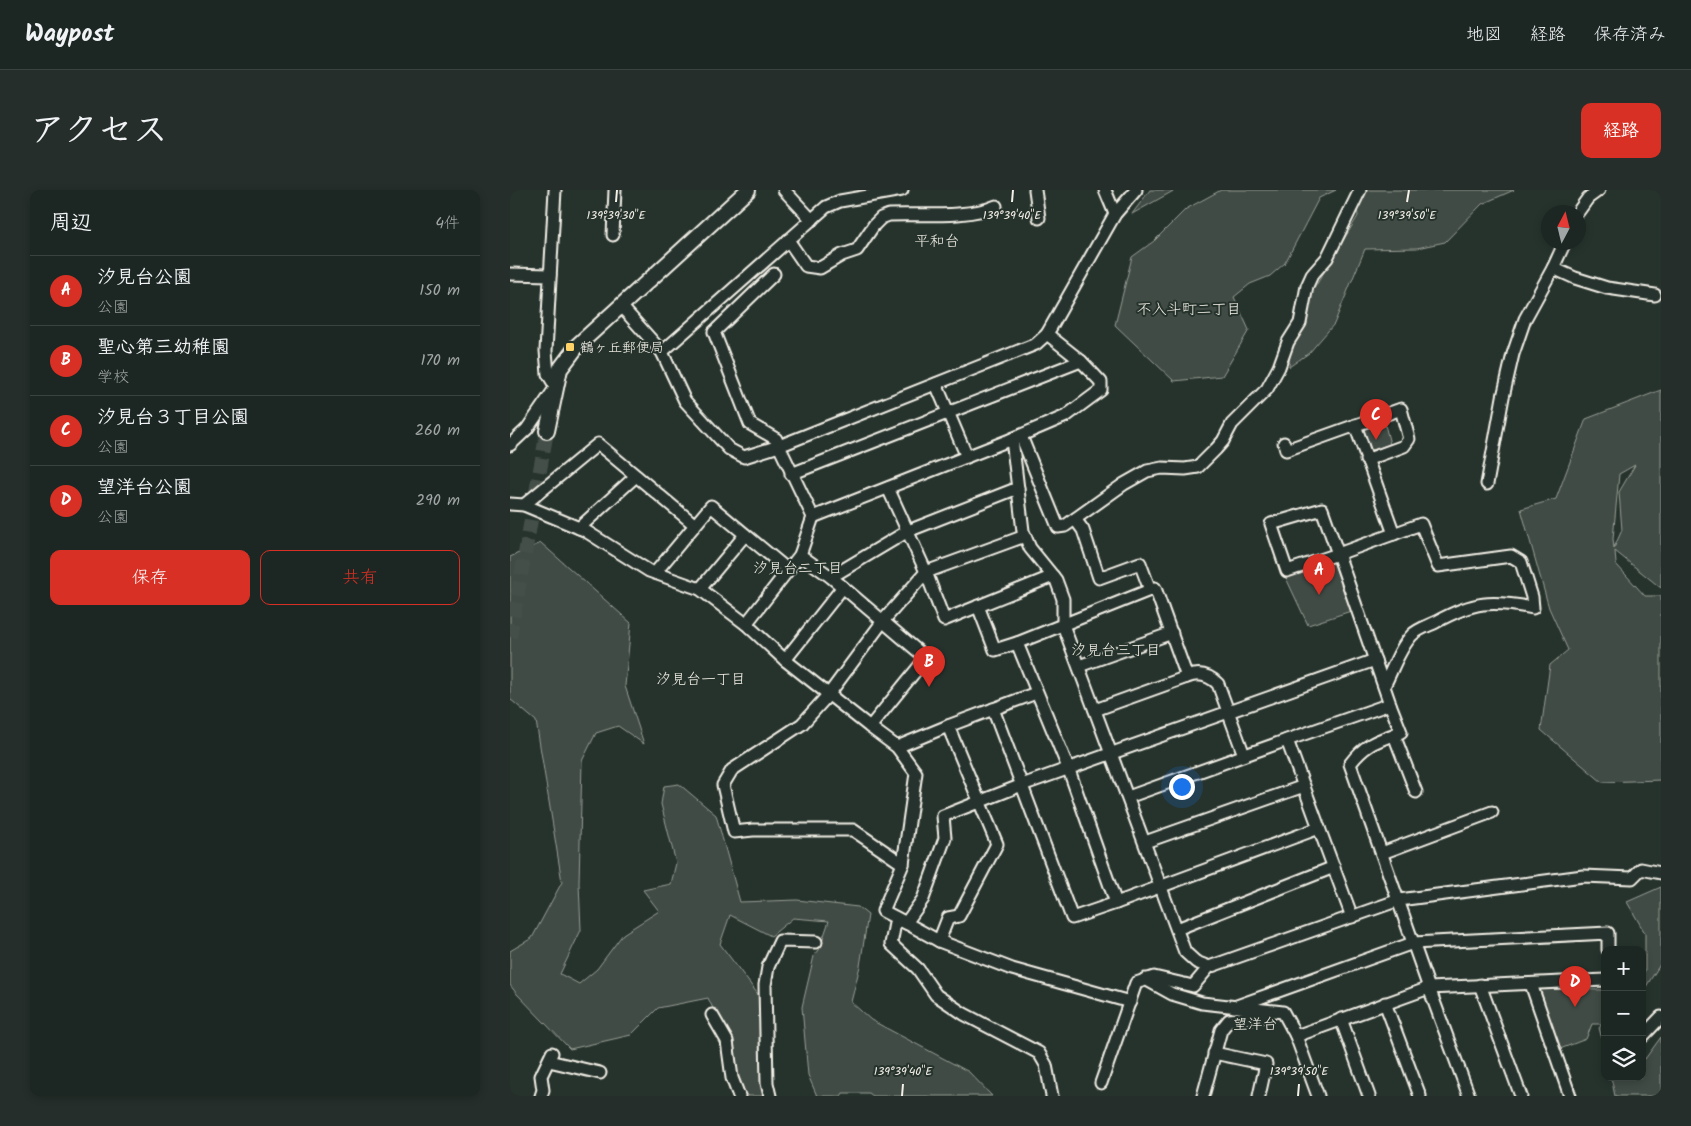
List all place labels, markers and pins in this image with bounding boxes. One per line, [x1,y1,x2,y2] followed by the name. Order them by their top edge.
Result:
[580,337,664,359] place label: 鶴ヶ丘郵便局
[564,341,576,353] marker: 鶴ヶ丘郵便局
[1360,399,1392,440] pin: C
[1303,554,1335,595] pin: A
[913,646,945,687] pin: B
[1559,966,1591,1007] pin: D

